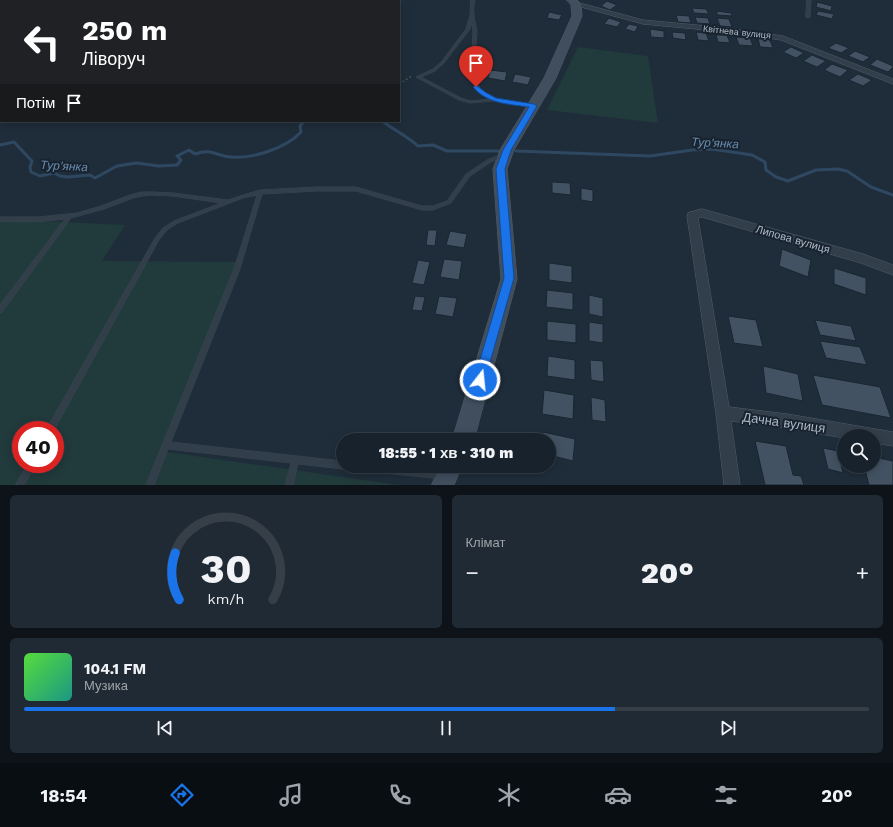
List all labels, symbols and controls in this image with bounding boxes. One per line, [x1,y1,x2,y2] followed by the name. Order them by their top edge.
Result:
[82,14,167,47] text: 250 m
[16,16,68,68] icon: left
[703,23,771,41] street label: Квітнева вулиця
[459,46,493,87] pin
[82,48,145,69] text: Ліворуч
[465,52,487,74] icon: arrive
[63,92,85,114] icon: arrive
[16,94,55,112] text: Потім
[691,135,740,151] water label: Тур'янка
[40,158,89,174] water label: Тур'янка
[754,223,832,256] street label: Липова вулиця
[459,359,501,401] position arrow
[742,409,826,436] street label: Дачна вулиця
[12,421,64,473] speed limit sign: 40
[837,429,881,473] map controls
[837,429,881,473] button: search
[379,444,513,462] text: 18:55 · 1 хв · 310 m
[466,535,505,550] text: Клімат
[200,543,251,592] text: 30
[641,555,694,590] text: 20°
[466,560,479,585] text: −
[856,560,869,585] text: +
[207,590,244,606] text: km/h
[84,660,146,678] text: 104.1 FM
[84,678,128,693] text: Музика
[154,717,176,739] icon: previous
[435,717,457,739] icon: pause
[717,717,739,739] icon: next
[168,781,196,809] icon: directions
[277,781,305,809] icon: music
[386,781,414,809] icon: phone
[495,781,523,809] icon: climate
[604,781,632,809] icon: car
[712,781,740,809] icon: filters
[40,785,87,806] text: 18:54
[821,785,853,806] text: 20°

